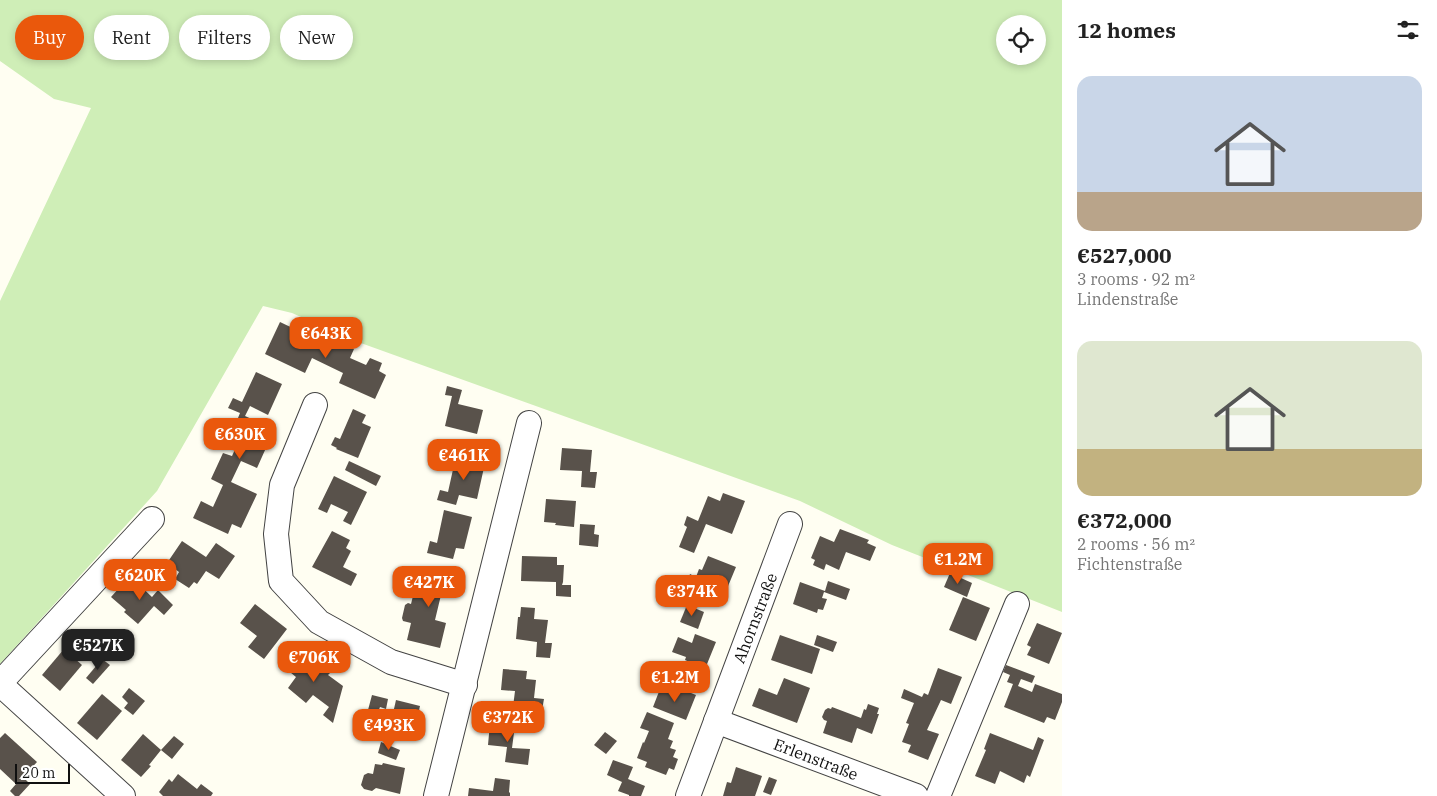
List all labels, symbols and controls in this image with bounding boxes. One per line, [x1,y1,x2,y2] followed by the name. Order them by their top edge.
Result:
[15,15,84,60] chip: Buy
[94,15,169,60] chip: Rent
[179,15,270,60] chip: Filters
[280,15,353,60] chip: New
[996,15,1046,65] map controls
[996,15,1046,65] button: locate
[1077,16,1176,44] text: 12 homes
[1394,16,1422,44] icon: filters
[1205,109,1295,199] icon: home
[1077,241,1172,269] text: €527,000
[1077,269,1195,289] text: 3 rooms · 92 m²
[1077,289,1178,309] text: Lindenstraße
[291,316,361,359] pin: €643K
[300,323,352,343] text: €643K
[1205,374,1295,464] icon: home
[205,418,275,460] pin: €630K
[214,424,266,444] text: €630K
[429,438,499,481] pin: €461K
[438,445,490,465] text: €461K
[1077,506,1172,534] text: €372,000
[1077,534,1195,554] text: 2 rooms · 56 m²
[923,542,993,585] pin: €1.2M
[934,549,982,569] text: €1.2M
[1077,554,1182,574] text: Fichtenstraße
[105,558,175,601] pin: €620K
[114,565,166,585] text: €620K
[394,566,464,608] pin: €427K
[729,570,781,666] street label: Ahornstraße
[403,572,455,592] text: €427K
[657,574,727,617] pin: €374K
[666,581,718,601] text: €374K
[63,628,133,671] pin: €527K
[72,635,124,655] text: €527K
[279,640,349,683] pin: €706K
[288,647,340,667] text: €706K
[640,660,710,703] pin: €1.2M
[651,667,699,687] text: €1.2M
[473,700,543,743] pin: €372K
[482,707,534,727] text: €372K
[354,708,424,751] pin: €493K
[363,715,415,735] text: €493K
[771,734,861,784] street label: Erlenstraße
[15,761,70,784] scale bar
[22,764,55,782] text: 20 m

